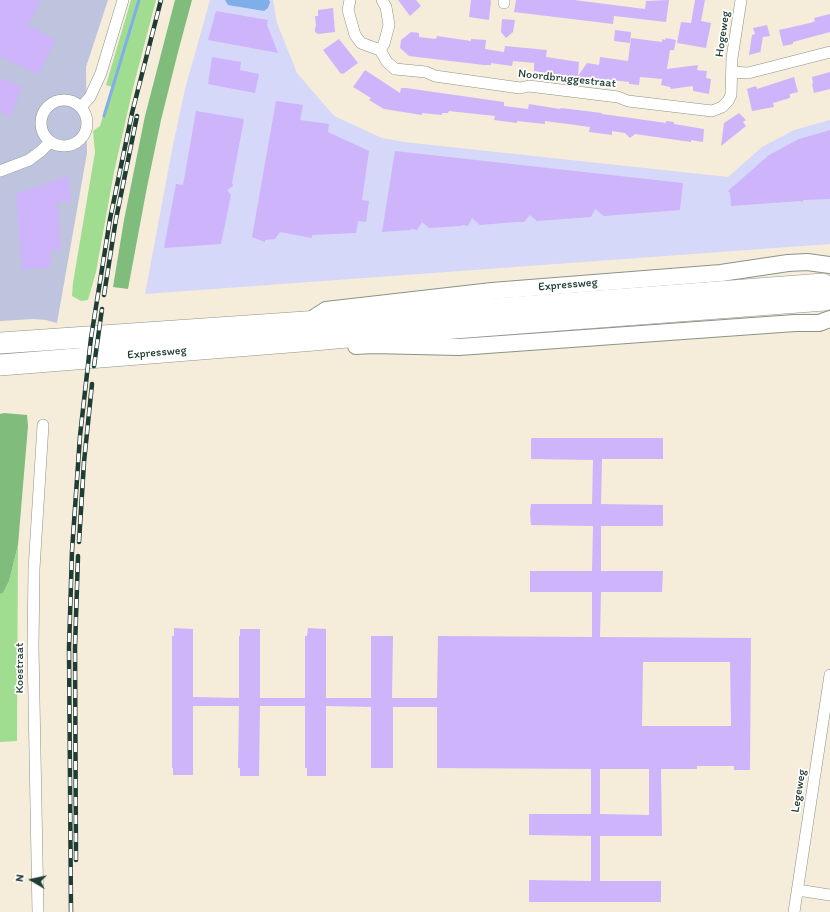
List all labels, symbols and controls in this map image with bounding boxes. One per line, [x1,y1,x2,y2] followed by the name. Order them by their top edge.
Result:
[713,10,733,58] street label: Hogeweg
[517,67,617,91] street label: Noordbruggestraat
[538,275,598,295] street label: Expressweg
[127,343,187,363] street label: Expressweg
[13,643,27,693] street label: Koestraat
[788,768,810,814] street label: Legeweg
[12,860,52,900] north arrow
[13,873,27,883] text: N

